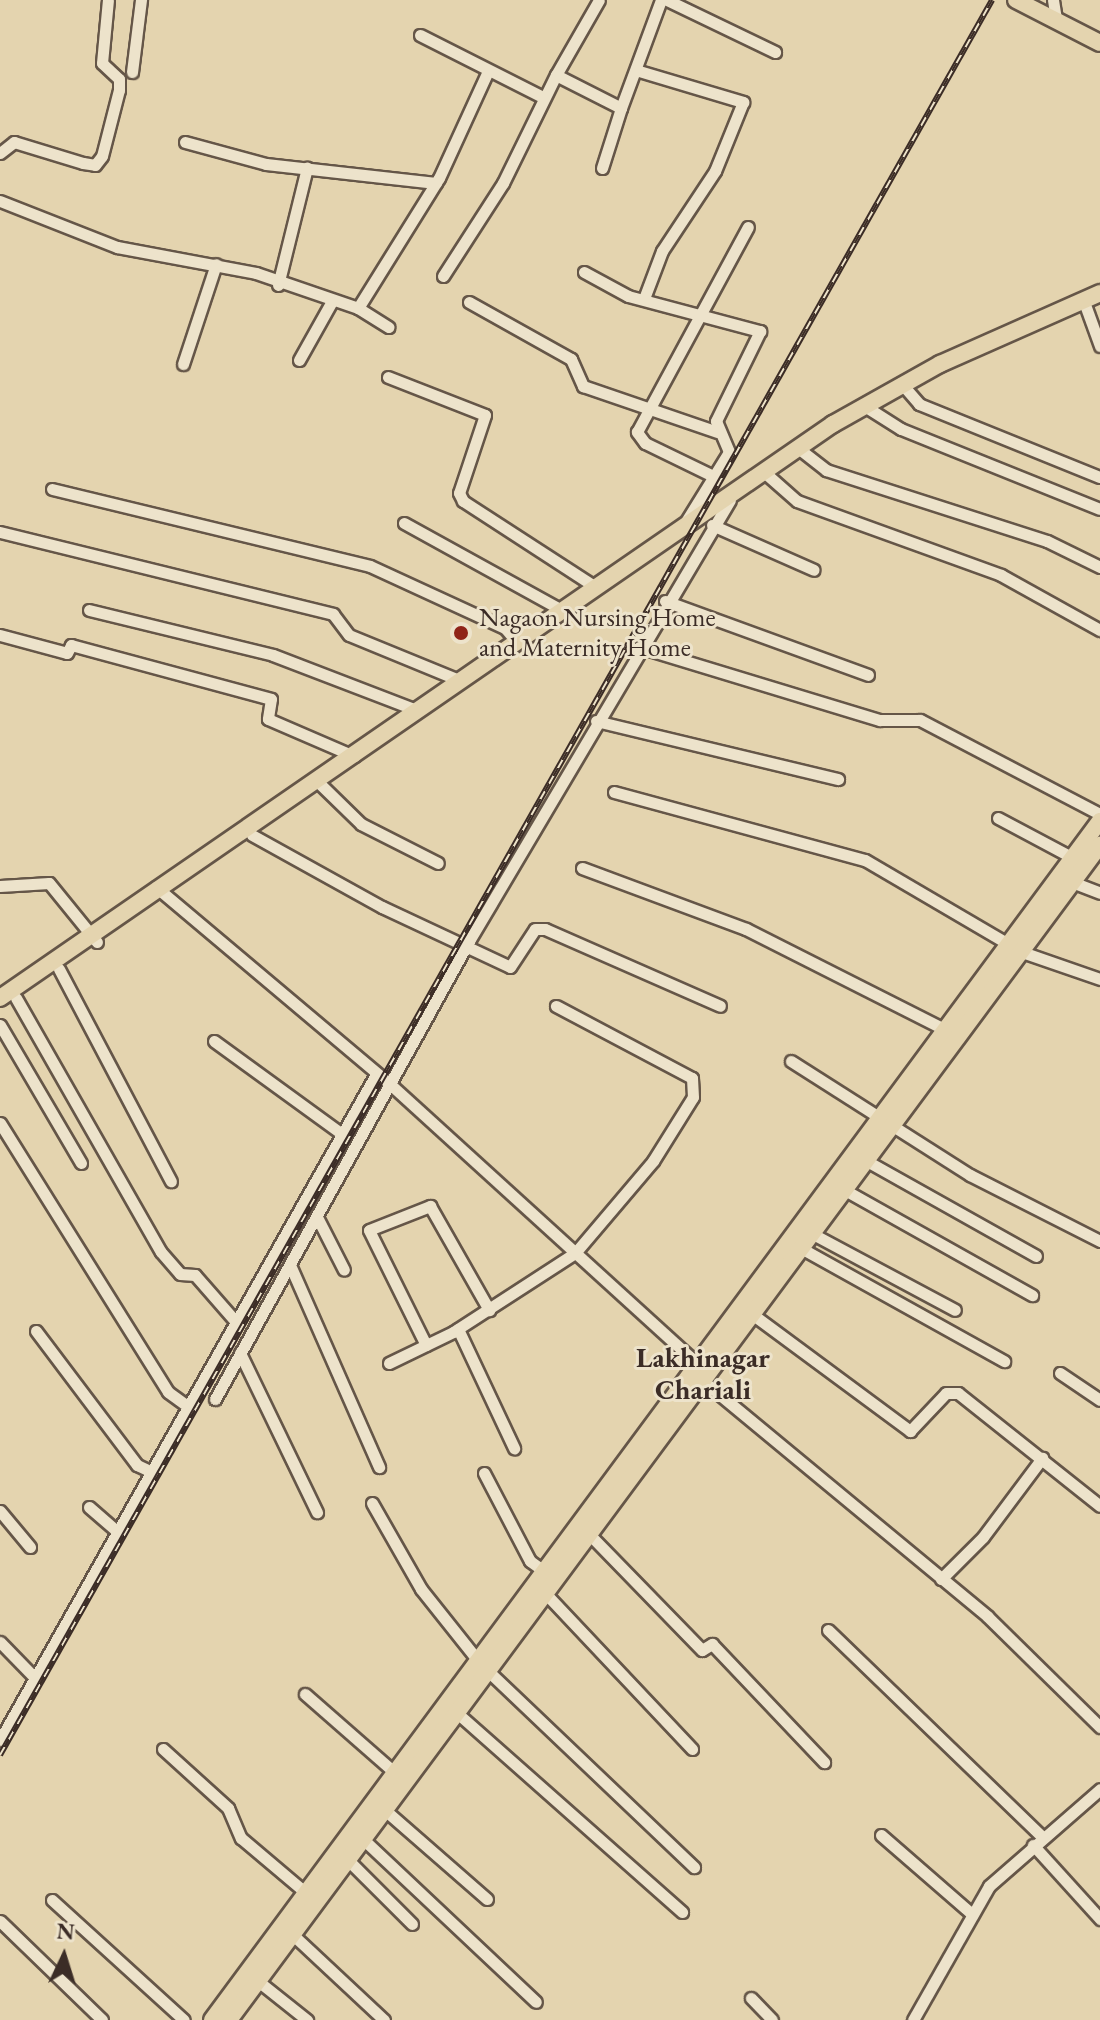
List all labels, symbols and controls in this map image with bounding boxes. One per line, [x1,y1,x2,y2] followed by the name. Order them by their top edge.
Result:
[479,602,716,664] place label: Nagaon Nursing Home and Maternity Home
[450,622,472,644] marker: Nagaon Nursing Home and Maternity Home
[636,1340,770,1406] district label: Lakhinagar Chariali
[24,1916,104,1996] north arrow
[56,1916,76,1947] text: N

